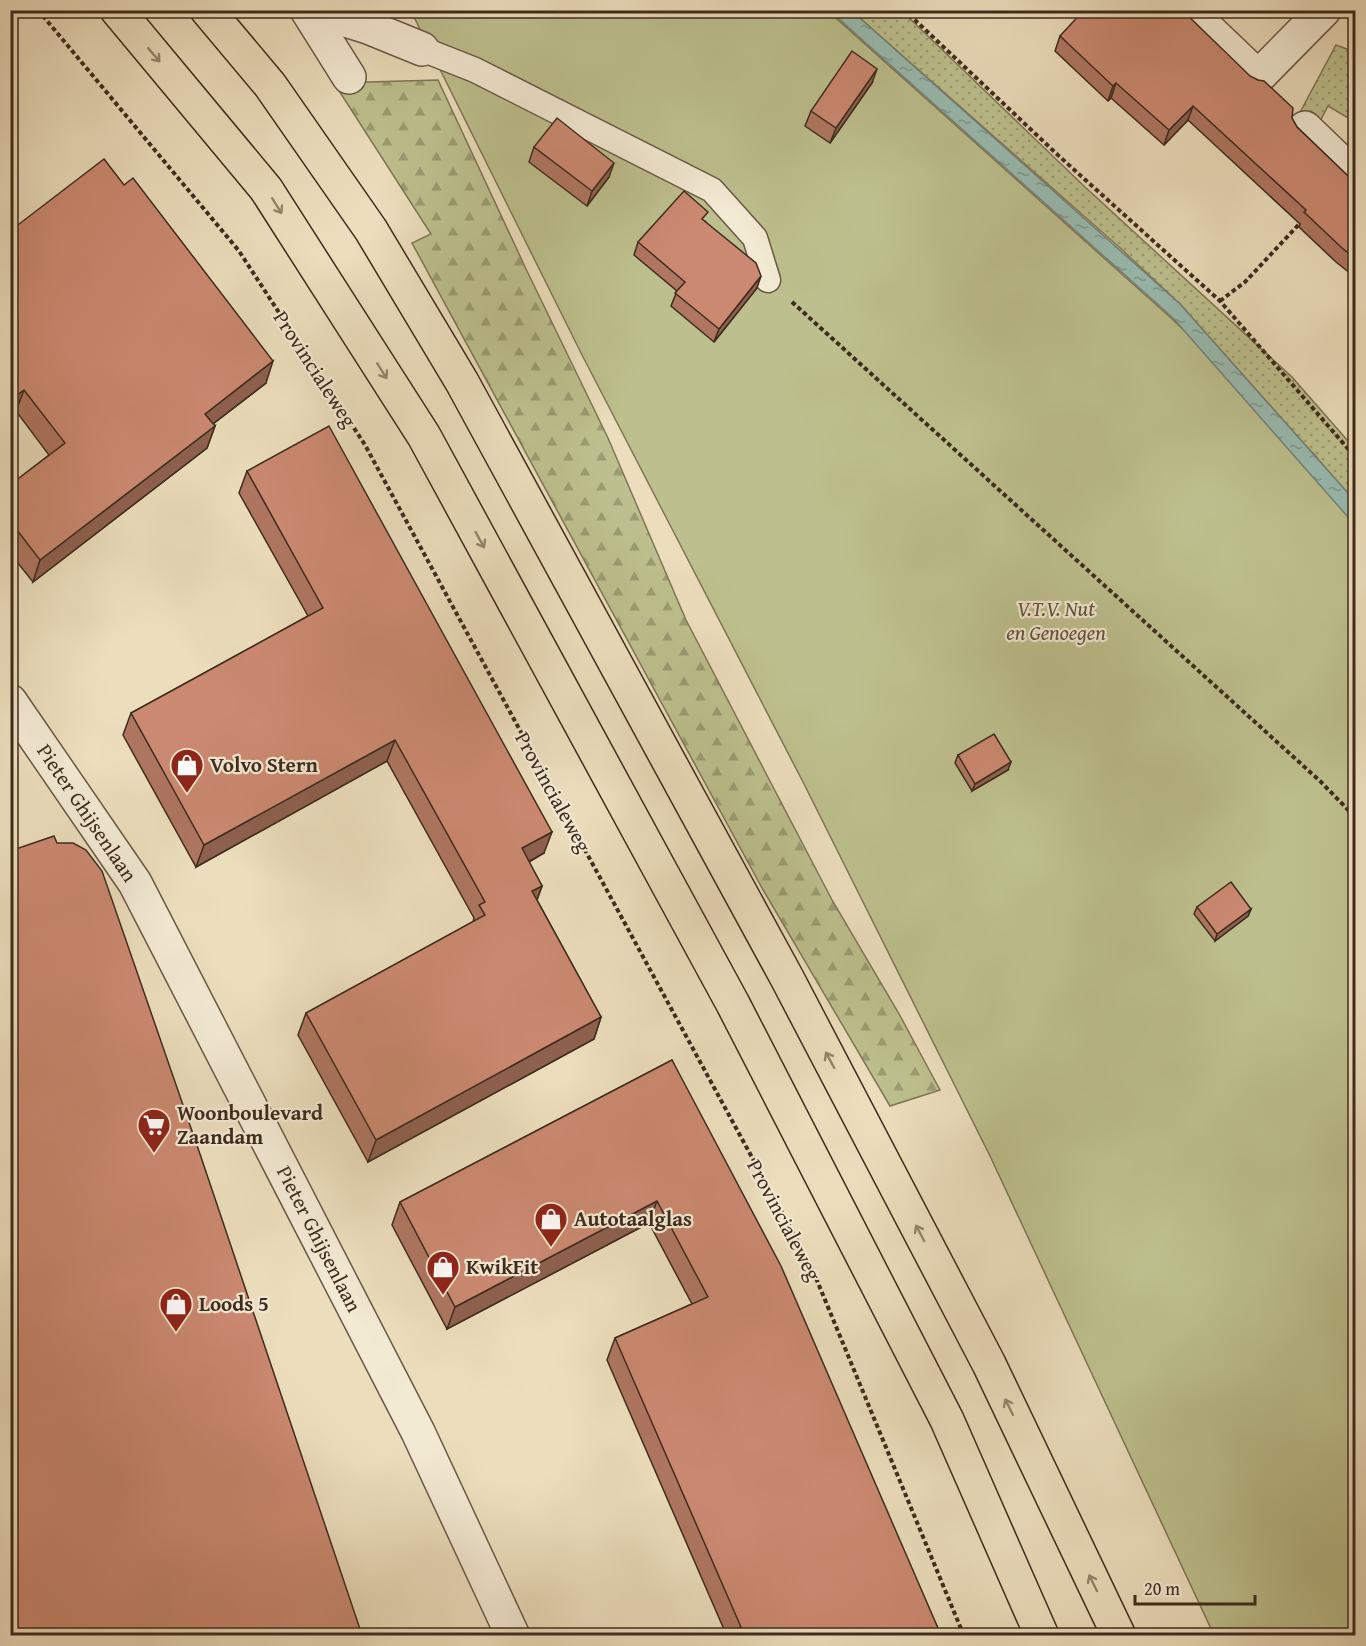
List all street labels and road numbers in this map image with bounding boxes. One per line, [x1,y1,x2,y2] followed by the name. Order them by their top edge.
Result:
[266,304,365,434] street label: Provincialeweg
[507,726,600,858] street label: Provincialeweg
[30,737,145,888] street label: Pieter Ghijsenlaan
[739,1153,830,1287] street label: Provincialeweg
[269,1160,370,1318] street label: Pieter Ghijsenlaan

